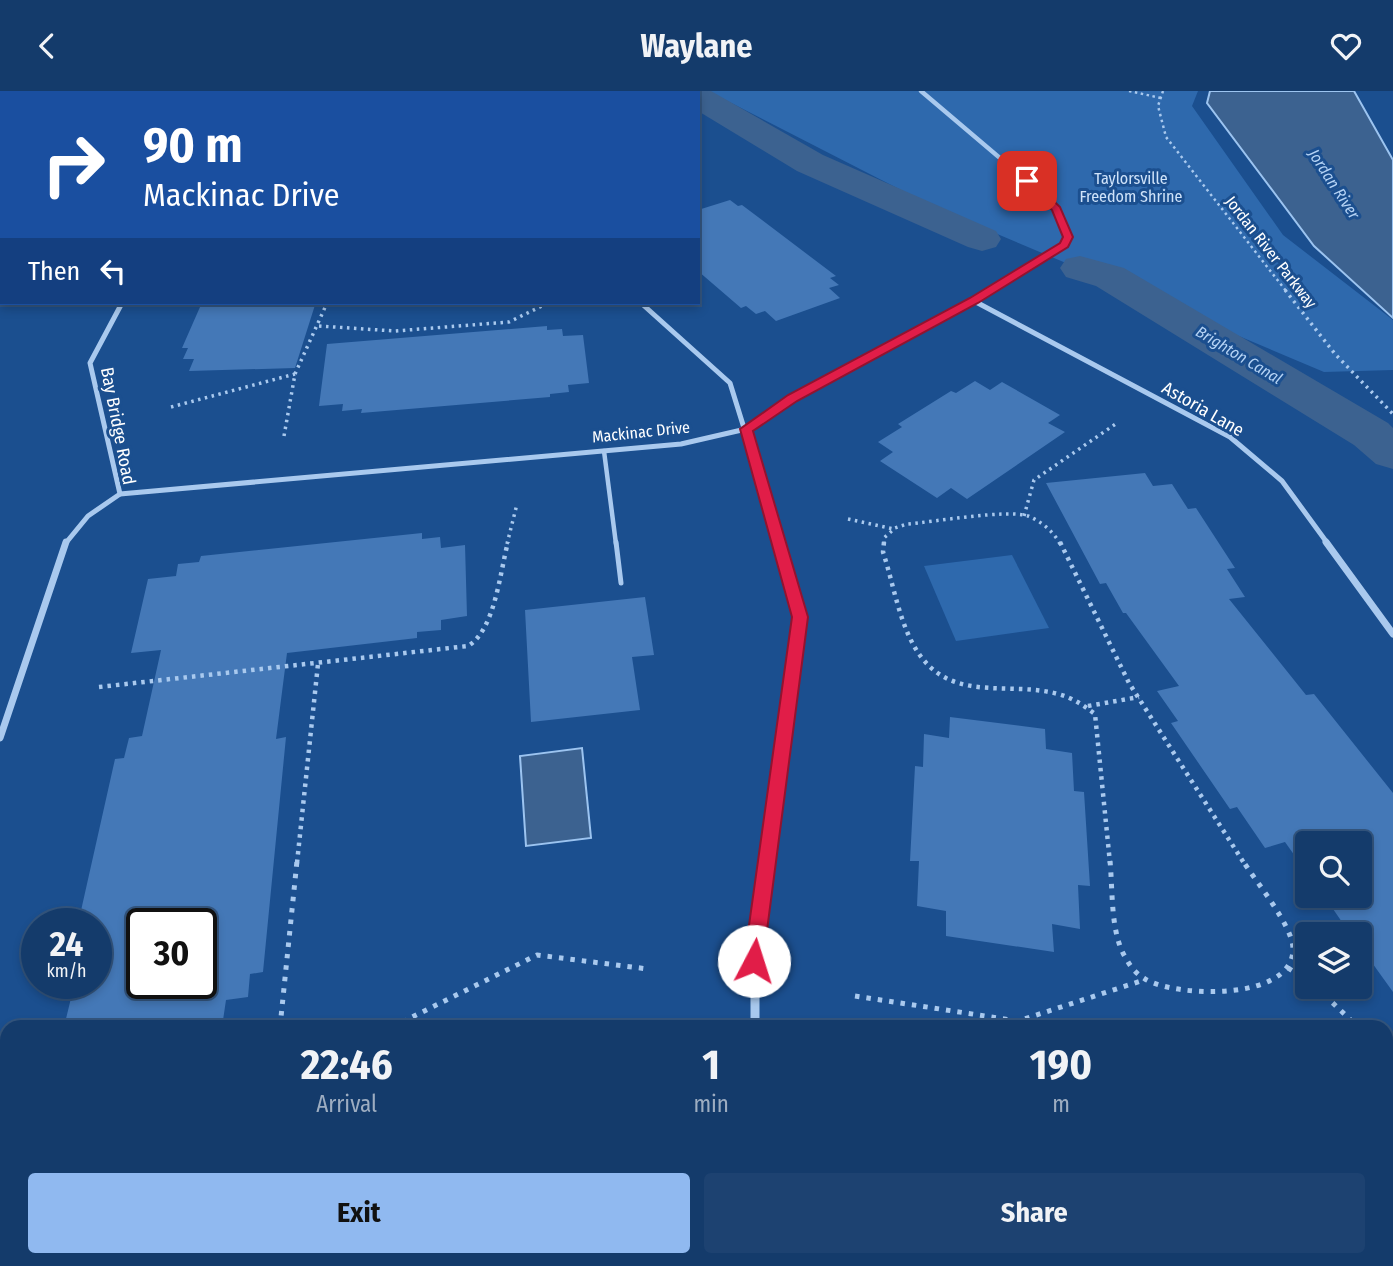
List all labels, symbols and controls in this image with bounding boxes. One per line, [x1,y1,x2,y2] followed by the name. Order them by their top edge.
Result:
[28,27,66,65] icon: back
[641,27,752,65] text: Waylane
[1327,27,1365,65] icon: heart
[143,116,243,175] text: 90 m
[28,119,119,210] icon: right
[1304,145,1364,223] water label: Jordan River
[997,151,1057,211] pin
[1008,162,1046,200] icon: arrive
[1080,169,1182,206] park label: Taylorsville Freedom Shrine
[143,176,340,214] text: Mackinac Drive
[1221,192,1321,313] street label: Jordan River Parkway
[94,252,132,290] icon: left
[28,256,80,287] text: Then
[1192,322,1286,388] water label: Brighton Canal
[96,365,140,487] street label: Bay Bridge Road
[1158,377,1248,441] street label: Astoria Lane
[591,417,691,447] street label: Mackinac Drive
[1295,831,1372,999] map controls
[1295,831,1372,908] button: search
[126,908,217,999] speed limit sign: 30
[1295,922,1372,999] button: layers
[50,923,83,965] text: 24
[717,924,791,998] position arrow
[46,960,87,982] text: km/h
[301,1040,393,1090] text: 22:46
[702,1040,720,1090] text: 1
[1030,1040,1092,1090] text: 190
[316,1090,377,1118] text: Arrival
[693,1090,729,1118] text: min
[1052,1090,1070,1118] text: m
[28,1173,690,1253] button: Exit
[704,1173,1365,1253] button: Share

